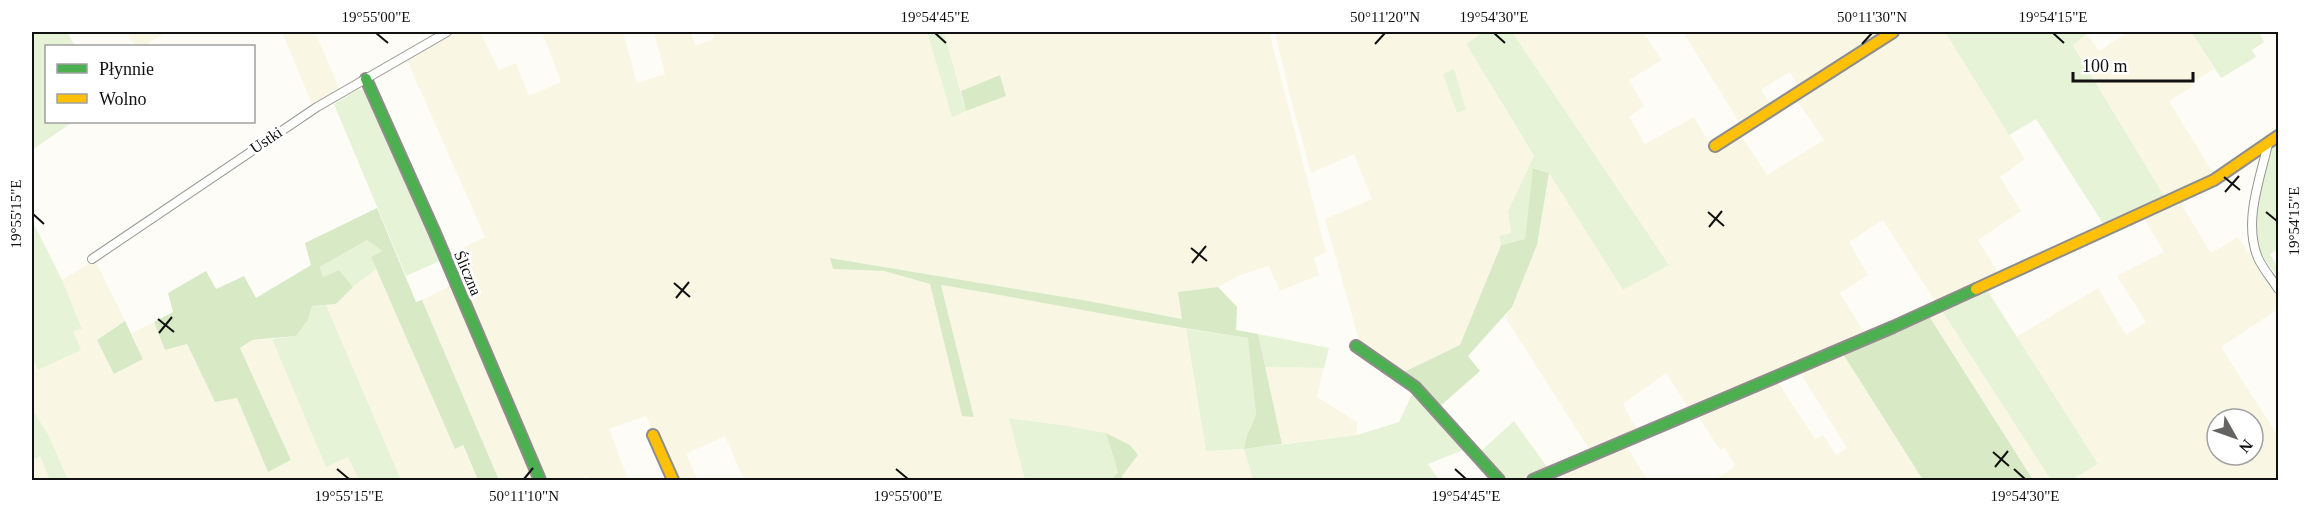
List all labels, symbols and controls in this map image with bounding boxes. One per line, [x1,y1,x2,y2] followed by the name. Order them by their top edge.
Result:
[342,9,411,25] text: 19°55'00"E
[901,9,970,25] text: 19°54'45"E
[1350,9,1420,25] text: 50°11'20"N
[1460,9,1529,25] text: 19°54'30"E
[1837,9,1907,25] text: 50°11'30"N
[2019,9,2088,25] text: 19°54'15"E
[45,45,255,123] legend
[2073,45,2193,83] scale bar
[2082,56,2128,76] text: 100 m
[99,59,154,79] text: Płynnie
[99,89,147,109] text: Wolno
[247,123,286,157] street label: Ustki
[8,180,24,249] text: 19°55'15"E
[2286,187,2302,256] text: 19°54'15"E
[451,248,486,298] street label: Śliczna
[2205,407,2265,467] north arrow
[2236,436,2256,457] text: N
[315,488,384,504] text: 19°55'15"E
[489,488,559,504] text: 50°11'10"N
[874,488,943,504] text: 19°55'00"E
[1432,488,1501,504] text: 19°54'45"E
[1991,488,2060,504] text: 19°54'30"E

